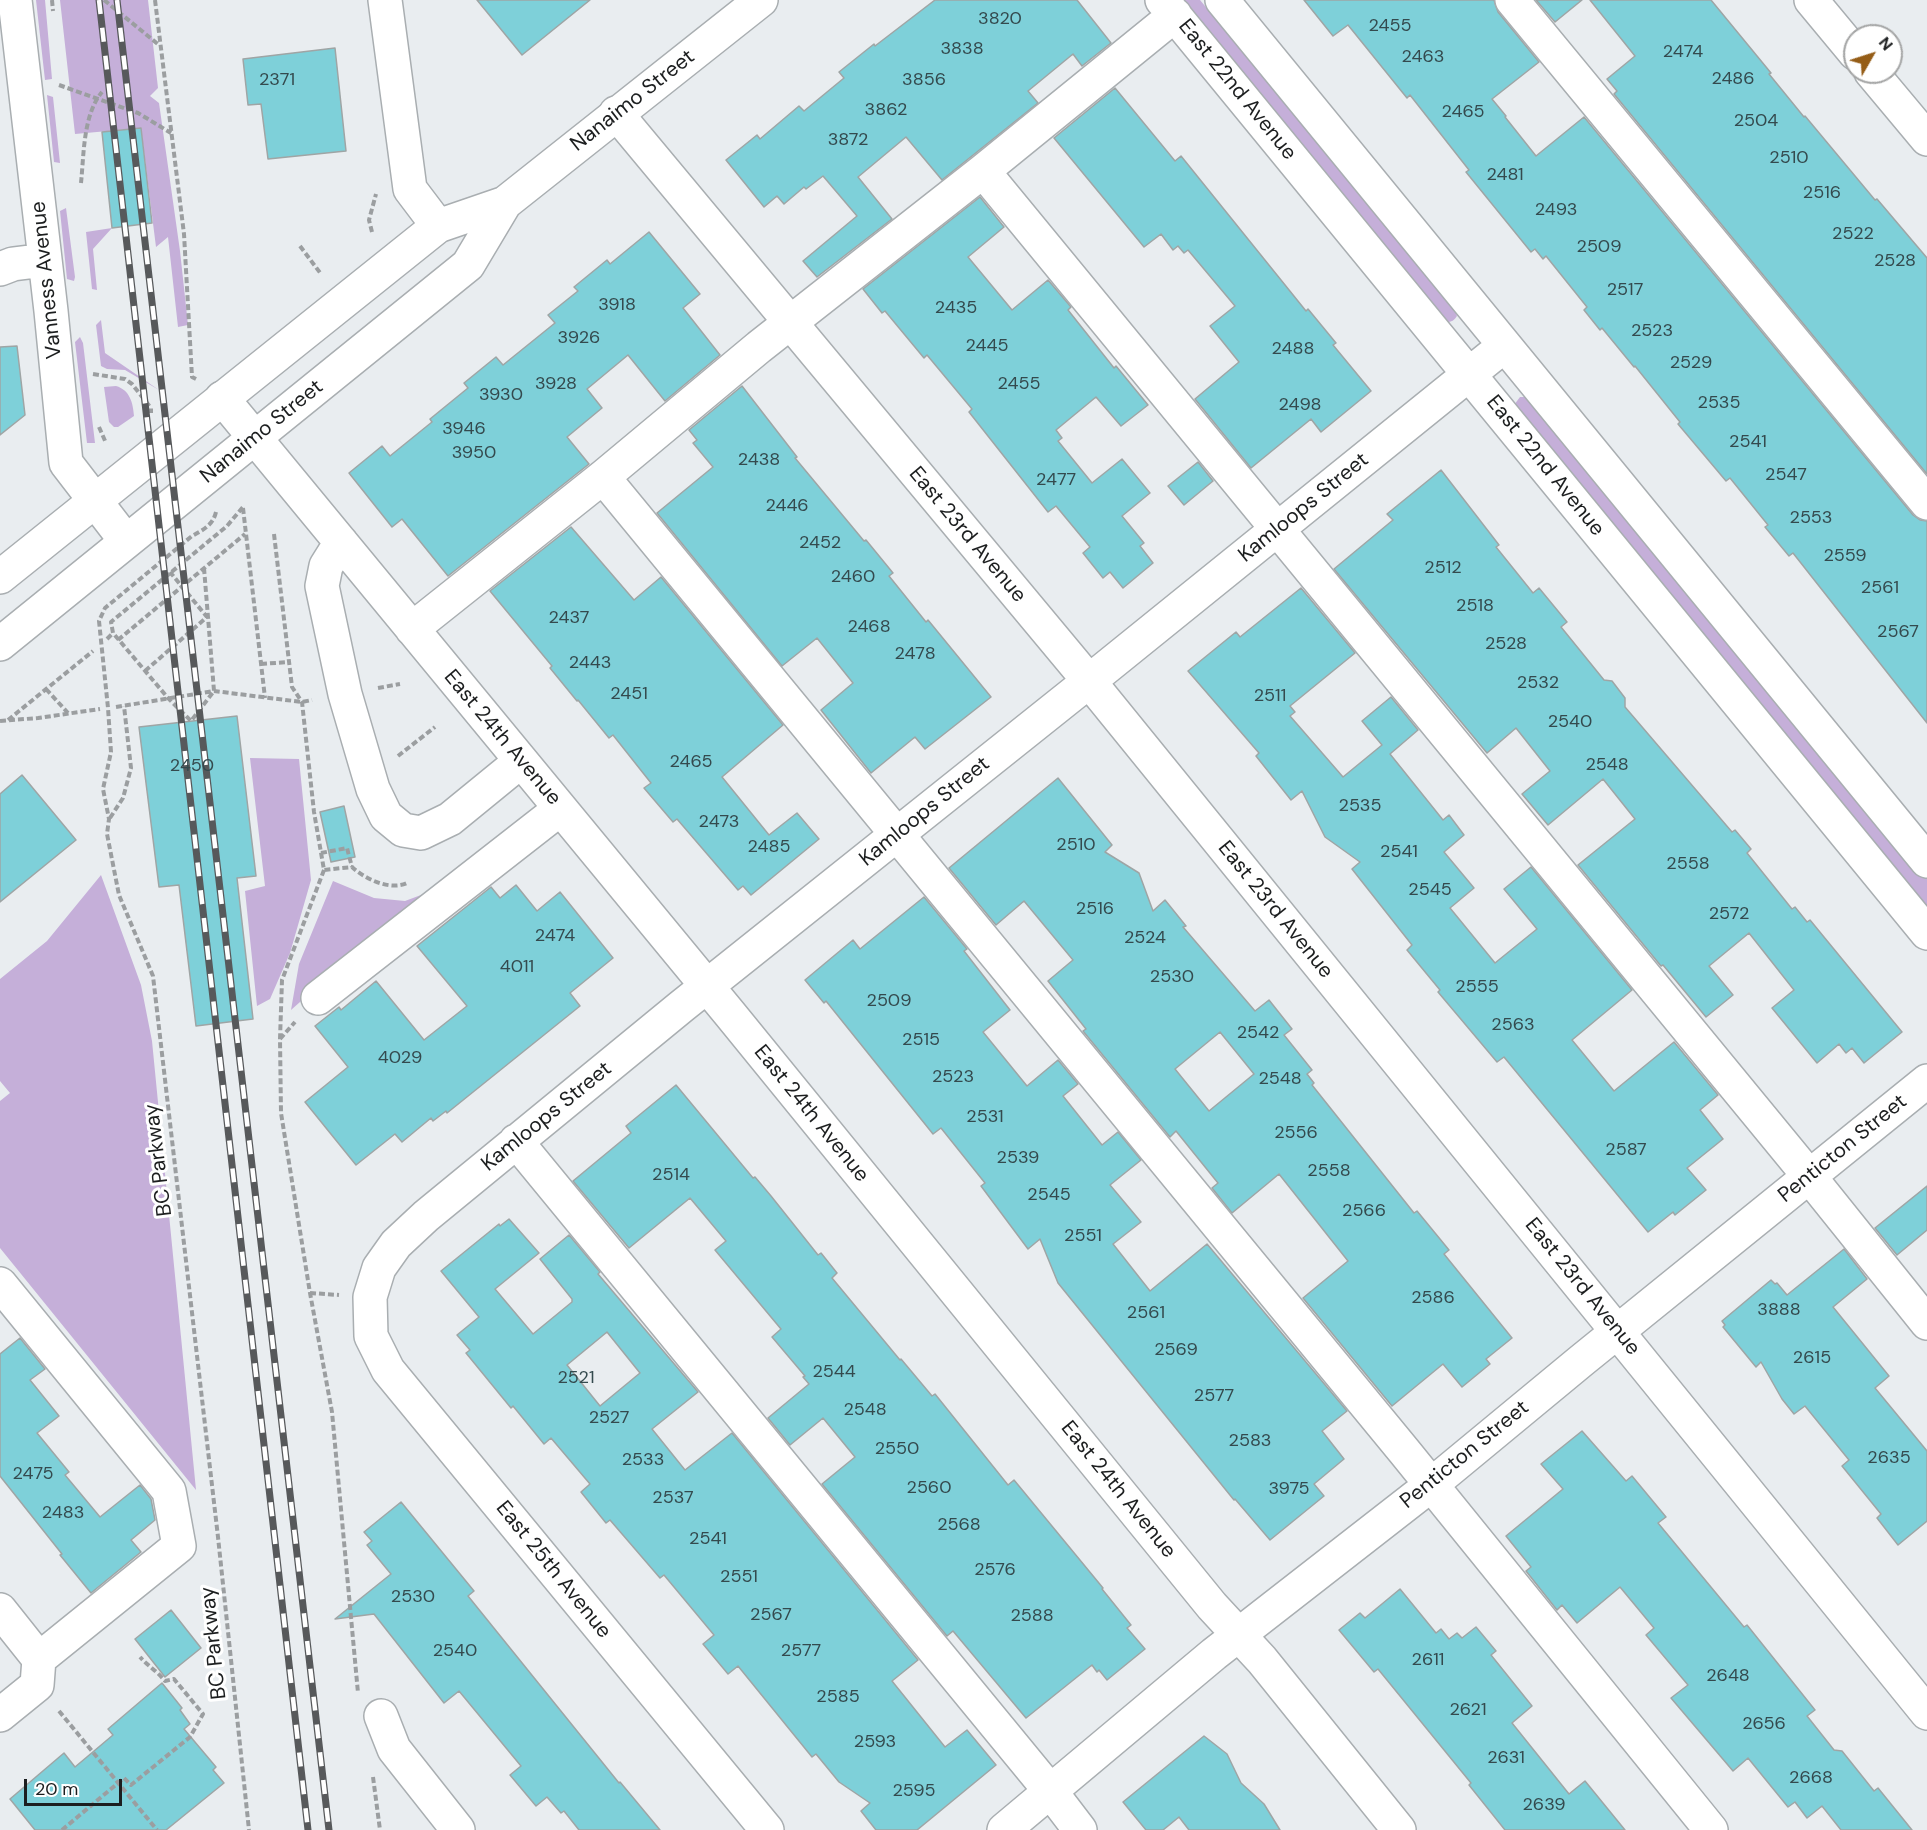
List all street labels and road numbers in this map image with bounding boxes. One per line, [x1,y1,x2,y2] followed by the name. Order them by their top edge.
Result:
[1173,15,1301,165] street label: East 22nd Avenue
[566,45,700,157] street label: Nanaimo Street
[26,200,68,360] street label: Vanness Avenue
[196,375,328,489] street label: Nanaimo Street
[1481,391,1609,541] street label: East 22nd Avenue
[1234,448,1374,568] street label: Kamloops Street
[903,462,1031,608] street label: East 23rd Avenue
[438,665,566,811] street label: East 24th Avenue
[855,752,995,872] street label: Kamloops Street
[1212,836,1338,984] street label: East 23rd Avenue
[748,1040,874,1188] street label: East 24th Avenue
[477,1057,617,1177] street label: Kamloops Street
[1774,1089,1912,1209] street label: Penticton Street
[140,1102,178,1218] street label: BC Parkway
[1519,1213,1645,1361] street label: East 23rd Avenue
[1396,1395,1534,1515] street label: Penticton Street
[1055,1416,1181,1564] street label: East 24th Avenue
[490,1496,616,1644] street label: East 25th Avenue
[196,1585,232,1701] street label: BC Parkway

